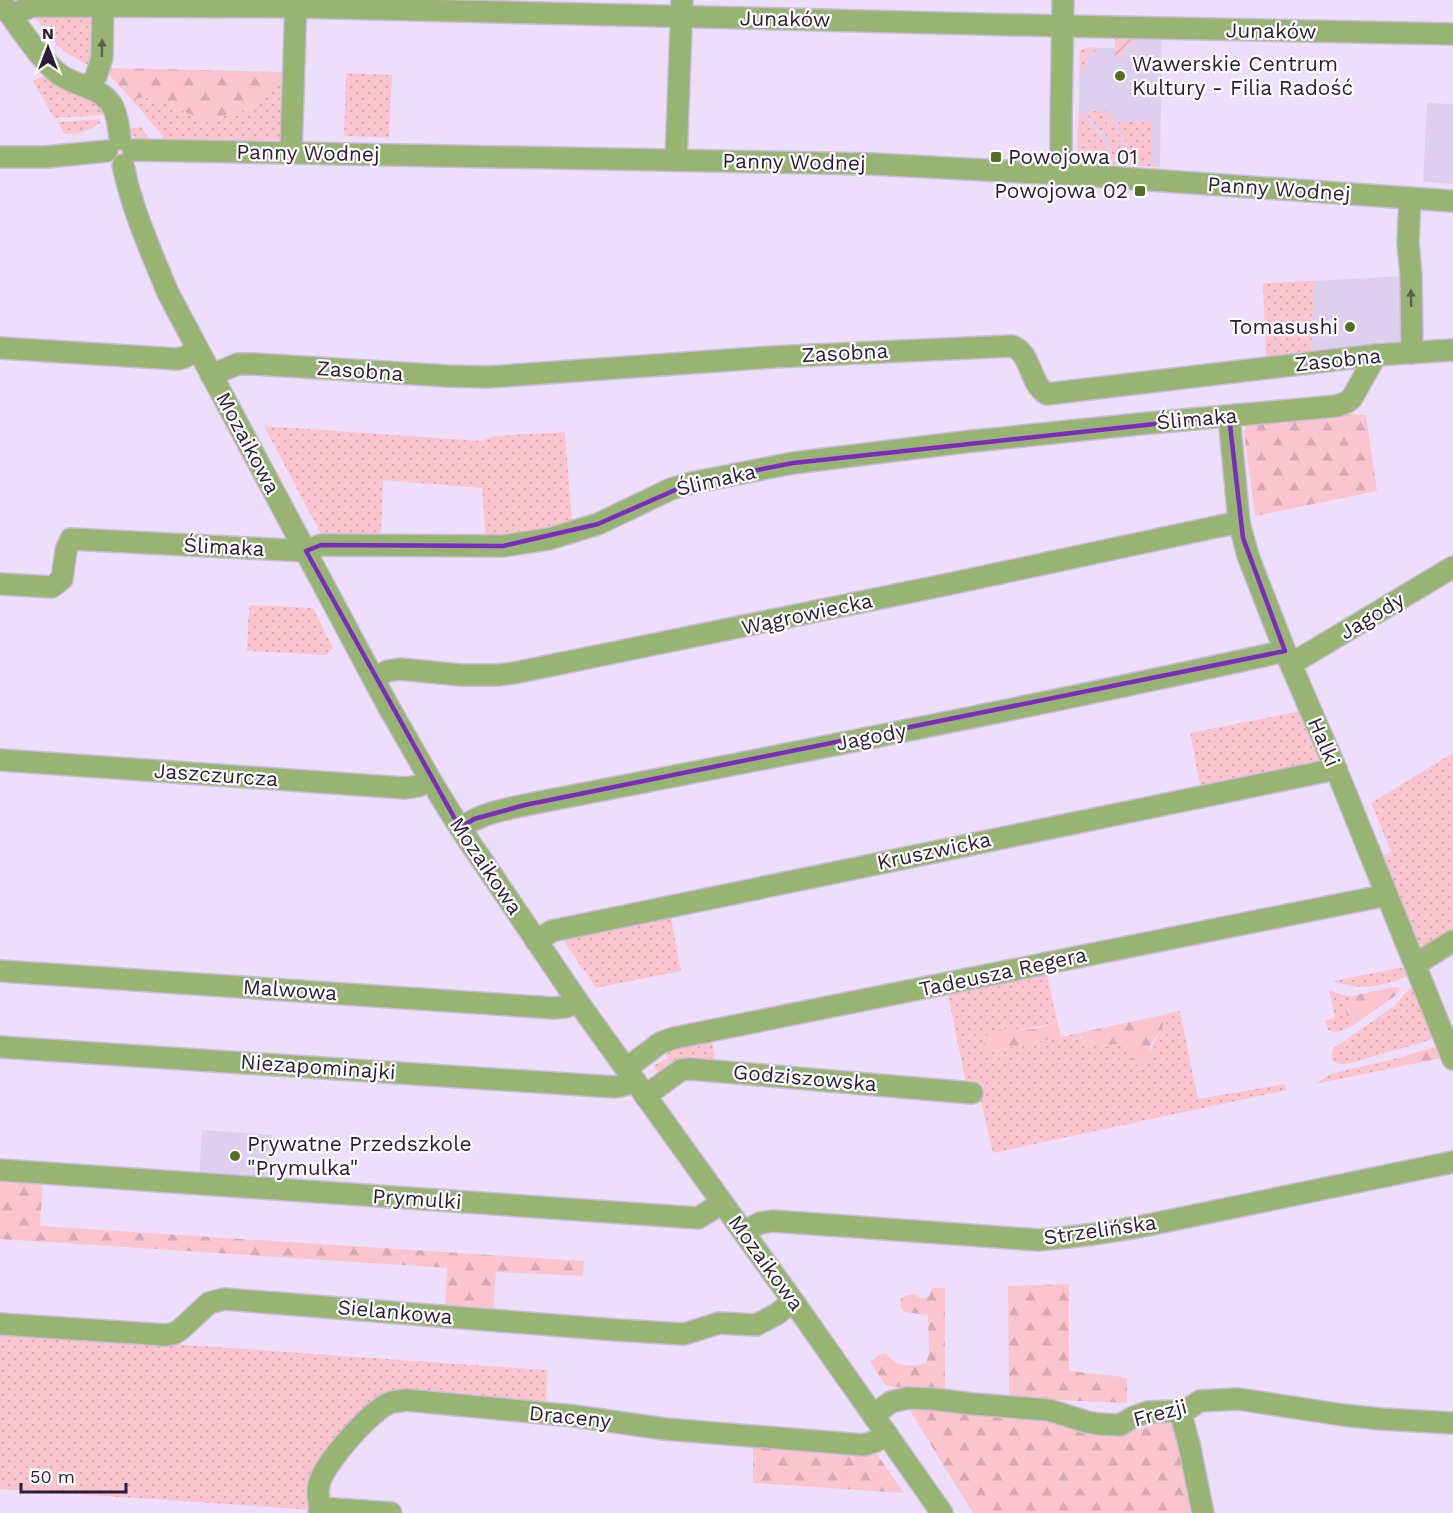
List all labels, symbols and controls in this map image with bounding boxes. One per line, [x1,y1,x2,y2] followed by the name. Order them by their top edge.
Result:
[739,5,831,32] street label: Junaków
[1225,17,1317,44] street label: Junaków
[18,18,78,78] north arrow
[42,24,54,43] text: N
[97,39,107,58] one-way arrow
[1132,51,1353,100] place label: Wawerskie Centrum Kultury - Filia Radość
[1113,69,1127,83] marker: Wawerskie Centrum Kultury - Filia Radość
[236,139,380,166] street label: Panny Wodnej
[1008,144,1138,169] place label: Powojowa 01
[722,148,866,175] street label: Panny Wodnej
[989,150,1003,164] marker: Powojowa 01
[1207,171,1351,206] street label: Panny Wodnej
[994,178,1128,203] place label: Powojowa 02
[1133,184,1147,198] marker: Powojowa 02
[1406,289,1416,308] one-way arrow
[1229,314,1338,339] place label: Tomasushi
[1343,320,1357,334] marker: Tomasushi
[801,338,889,367] street label: Zasobna
[1293,343,1383,376] street label: Zasobna
[316,355,404,386] street label: Zasobna
[211,388,286,498] street label: Mozaikowa
[1156,403,1238,434] street label: Ślimaka
[674,458,758,501] street label: Ślimaka
[183,532,265,561] street label: Ślimaka
[1335,586,1409,645] street label: Jagody
[739,587,875,640] street label: Wągrowiecka
[1303,713,1346,770] street label: Halki
[834,717,908,756] street label: Jagody
[153,758,279,791] street label: Jaszczurcza
[445,812,528,919] street label: Mozaikowa
[875,826,993,875] street label: Kruszwicka
[917,942,1089,1001] street label: Tadeusza Regera
[242,974,338,1005] street label: Malwowa
[240,1049,396,1084] street label: Niezapominajki
[732,1059,878,1096] street label: Godziszowska
[247,1131,472,1180] place label: Prywatne Przedszkole "Prymulka"
[228,1149,242,1163] marker: Prywatne Przedszkole "Prymulka"
[372,1183,462,1214] street label: Prymulki
[1042,1209,1158,1250] street label: Strzelińska
[723,1210,809,1315] street label: Mozaikowa
[336,1294,454,1329] street label: Sielankowa
[1130,1393,1190,1432] street label: Frezji
[528,1400,613,1433] street label: Draceny
[21,1456,126,1494] scale bar
[30,1466,75,1487] text: 50 m

